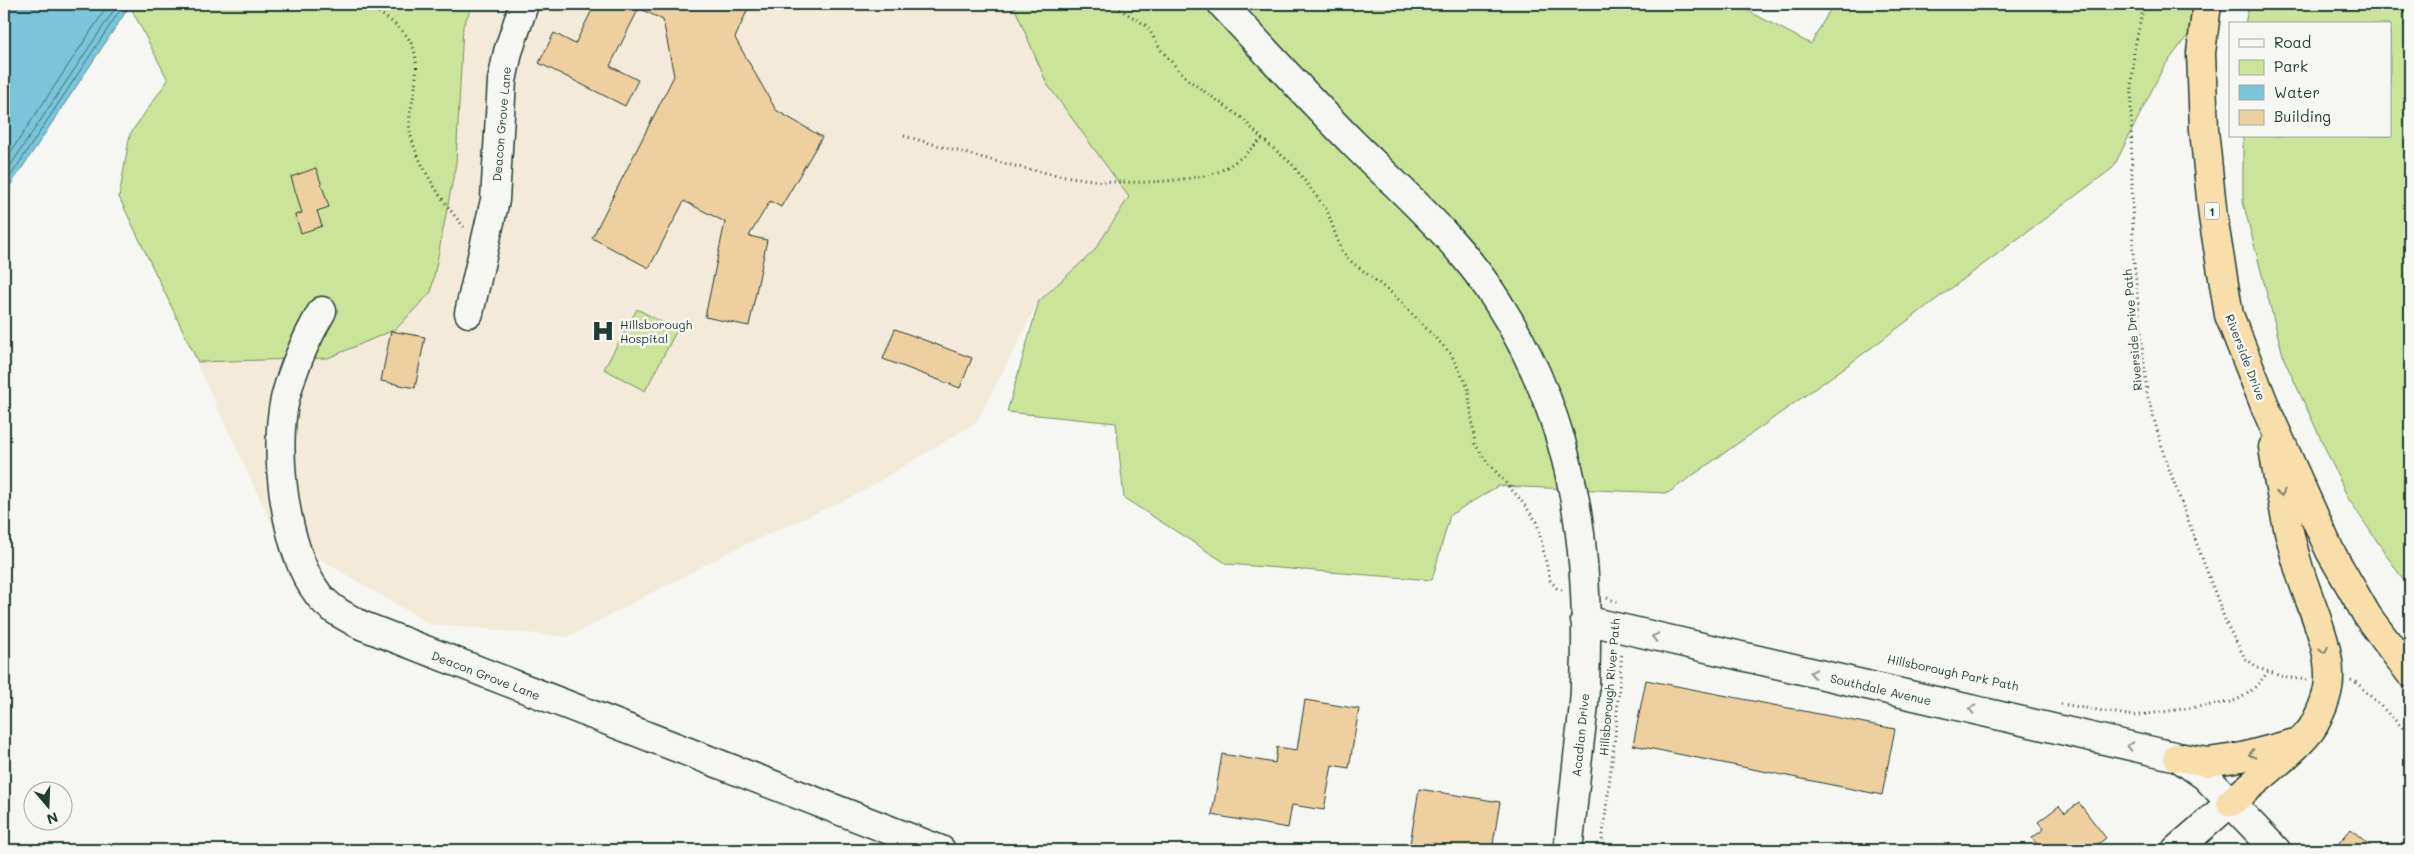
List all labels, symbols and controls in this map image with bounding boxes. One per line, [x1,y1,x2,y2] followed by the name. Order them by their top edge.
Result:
[2229,22,2392,138] legend
[2274,32,2311,52] text: Road
[2274,56,2308,76] text: Park
[488,66,514,182] street label: Deacon Grove Lane
[2274,82,2320,102] text: Water
[2274,106,2331,126] text: Building
[2204,202,2220,220] road number: 1
[2119,268,2145,391] street label: Riverside Drive Path
[2222,312,2270,402] street label: Riverside Drive
[620,316,693,346] place label: Hillsborough Hospital
[590,318,616,344] hospital icon: Hillsborough Hospital
[2275,489,2285,498] one-way arrow
[1595,617,1623,756] street label: Hillsborough River Path
[1650,632,1659,643] one-way arrow
[2319,645,2329,654] one-way arrow
[429,647,543,703] street label: Deacon Grove Lane
[1886,650,2020,694] street label: Hillsborough Park Path
[1809,668,1818,679] one-way arrow
[1829,670,1933,708] street label: Southdale Avenue
[1568,692,1592,778] street label: Acadian Drive
[1967,704,1976,715] one-way arrow
[2126,741,2134,752] one-way arrow
[2247,748,2256,759] one-way arrow
[22,782,72,832] north arrow
[44,808,61,829] text: N

